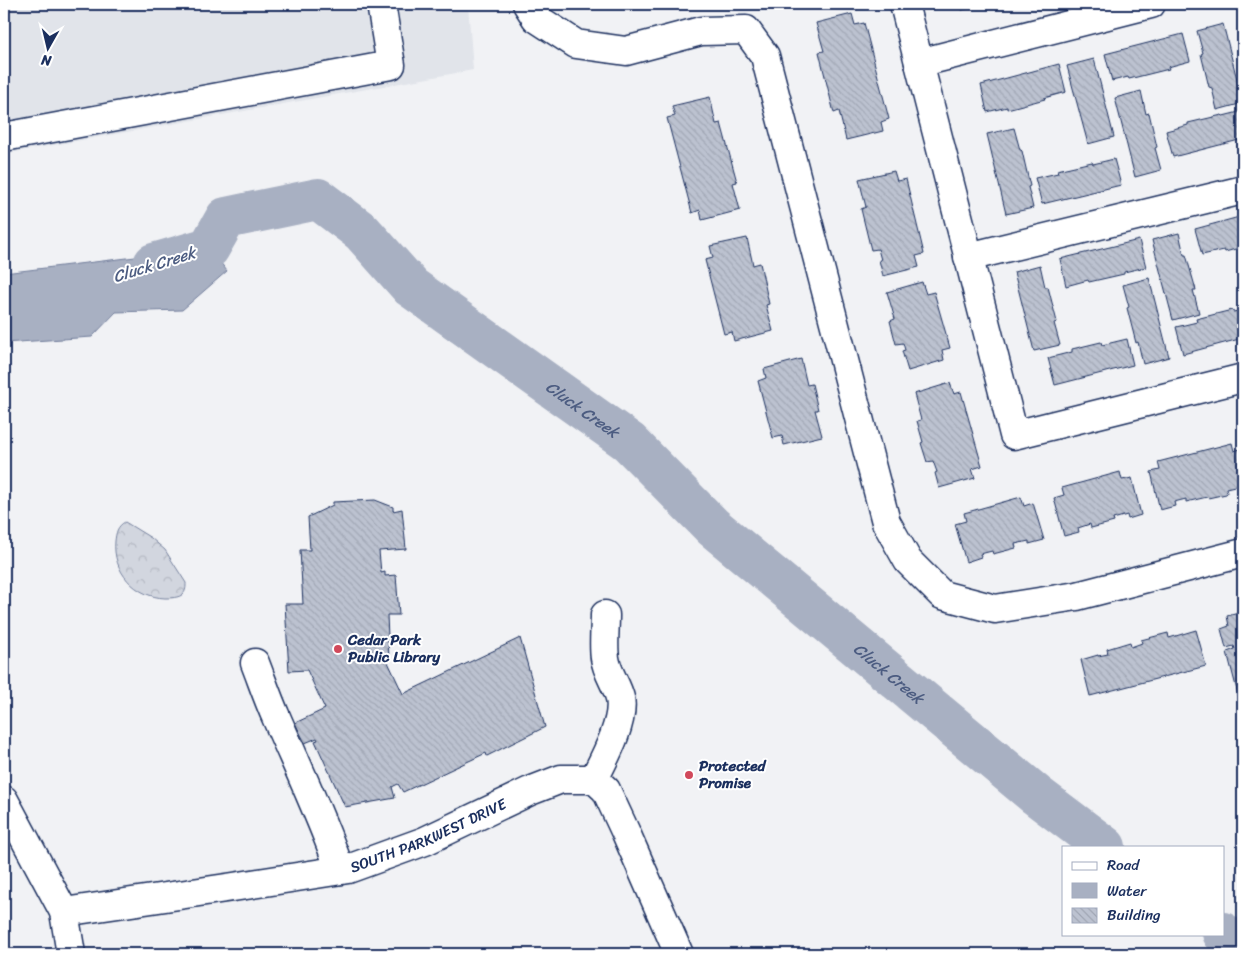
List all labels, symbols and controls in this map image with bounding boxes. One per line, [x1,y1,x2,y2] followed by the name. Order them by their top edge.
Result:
[22,22,72,72] north arrow
[39,47,54,74] text: N
[109,237,201,291] water label: Cluck Creek
[539,373,627,447] water label: Cluck Creek
[347,627,441,670] place label: Cedar Park Public Library
[847,635,932,713] water label: Cluck Creek
[332,643,344,655] marker: Cedar Park Public Library
[699,753,766,796] place label: Protected Promise
[683,769,695,781] marker: Protected Promise
[346,790,512,880] street label: SOUTH PARKWEST DRIVE
[1062,846,1224,936] legend
[1107,852,1140,878] text: Road
[1107,878,1147,904] text: Water
[1107,902,1161,928] text: Building

